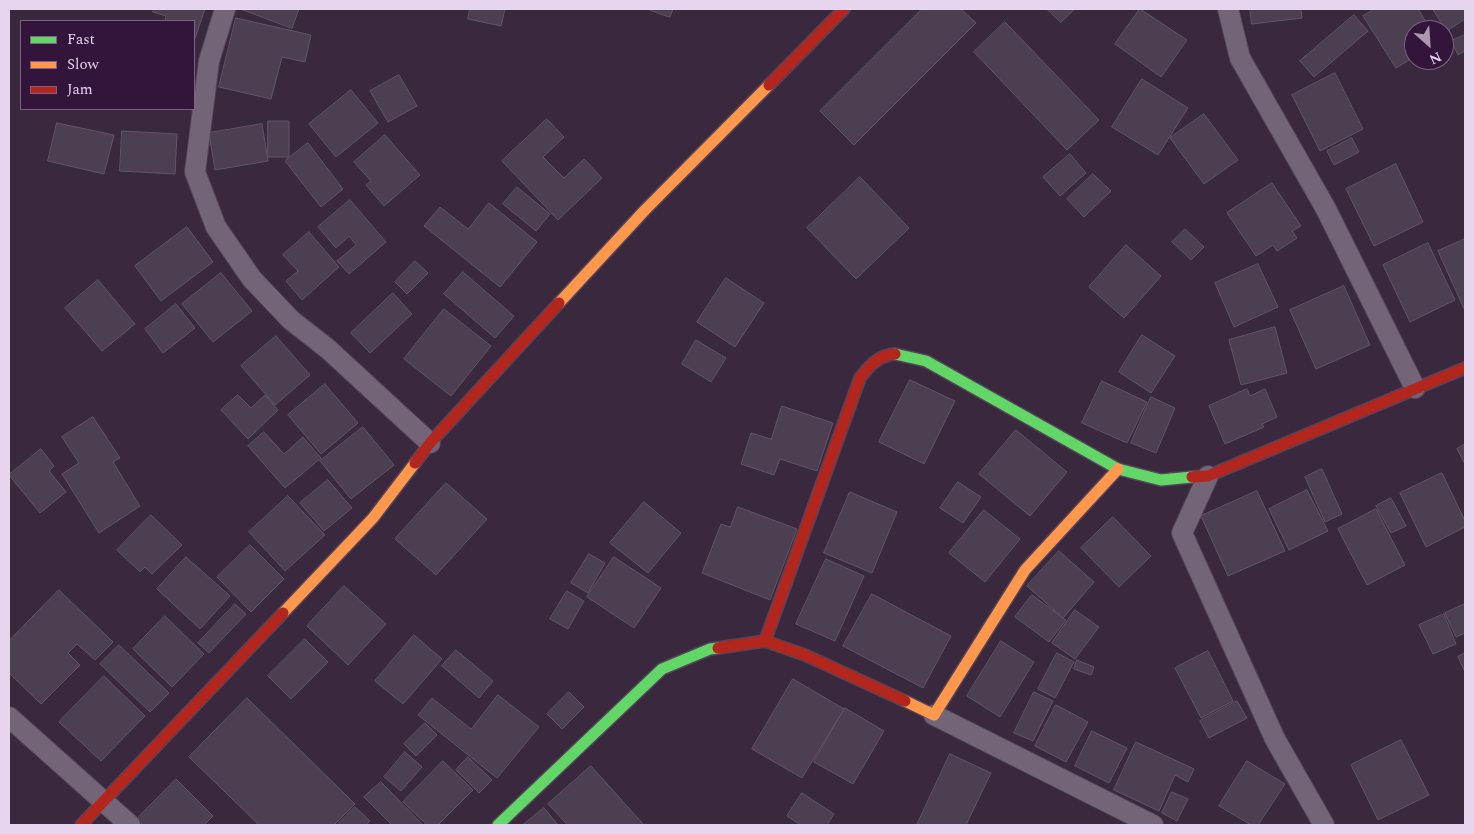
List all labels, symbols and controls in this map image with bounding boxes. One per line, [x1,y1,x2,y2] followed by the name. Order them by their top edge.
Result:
[20,20,195,110] legend
[1404,20,1454,70] north arrow
[67,28,95,51] text: Fast
[1426,46,1445,70] text: N
[67,53,99,76] text: Slow
[67,78,93,101] text: Jam

